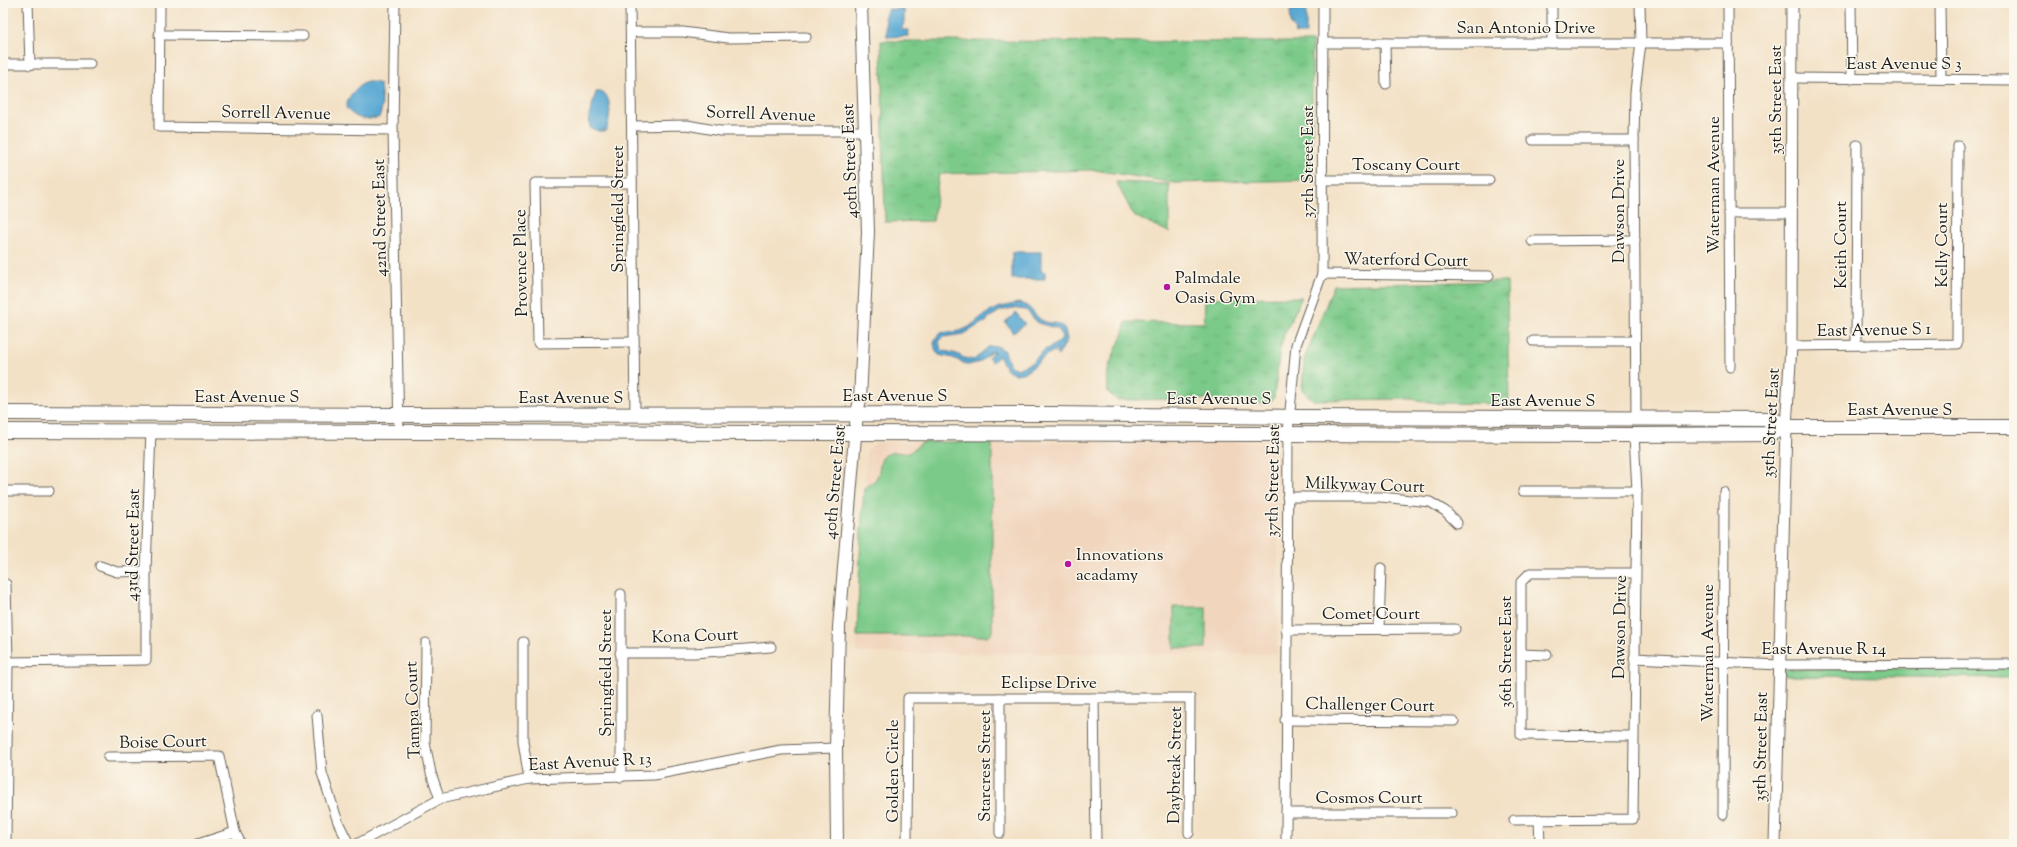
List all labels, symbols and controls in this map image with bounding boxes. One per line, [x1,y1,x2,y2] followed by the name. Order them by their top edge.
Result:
[1456,17,1596,41] street label: San Antonio Drive
[1765,45,1789,155] street label: 35th Street East
[1846,53,1962,77] street label: East Avenue S 3
[221,101,331,127] street label: Sorrell Avenue
[706,101,816,129] street label: Sorrell Avenue
[837,103,865,219] street label: 40th Street East
[1297,105,1321,218] street label: 37th Street East
[1703,116,1727,254] street label: Waterman Avenue
[607,145,631,273] street label: Springfield Street
[1352,154,1460,178] street label: Toscany Court
[368,159,394,277] street label: 42nd Street East
[1608,159,1632,263] street label: Dawson Drive
[1830,201,1854,289] street label: Keith Court
[1931,202,1955,288] street label: Kelly Court
[509,209,535,317] street label: Provence Place
[1343,248,1469,274] street label: Waterford Court
[1175,267,1256,311] place label: Palmdale Oasis Gym
[1162,282,1172,292] marker: Palmdale Oasis Gym
[1817,318,1932,344] street label: East Avenue S 1
[1757,367,1787,479] street label: 35th Street East
[843,385,947,409] street label: East Avenue S
[195,386,299,410] street label: East Avenue S
[519,387,623,411] street label: East Avenue S
[1167,388,1271,412] street label: East Avenue S
[1491,390,1595,414] street label: East Avenue S
[1848,399,1952,423] street label: East Avenue S
[819,424,853,540] street label: 40th Street East
[1261,424,1287,538] street label: 37th Street East
[1305,472,1425,500] street label: Milkyway Court
[121,488,147,602] street label: 43rd Street East
[1076,544,1164,588] place label: Innovations acadamy
[1063,559,1073,569] marker: Innovations acadamy
[1608,575,1634,679] street label: Dawson Drive
[1697,584,1721,722] street label: Waterman Avenue
[1495,596,1519,708] street label: 36th Street East
[1322,603,1420,627] street label: Comet Court
[595,609,619,737] street label: Springfield Street
[651,623,739,651] street label: Kona Court
[1762,638,1887,662] street label: East Avenue R 14
[400,661,428,759] street label: Tampa Court
[1001,672,1097,696] street label: Eclipse Drive
[1749,692,1775,802] street label: 35th Street East
[1305,693,1435,719] street label: Challenger Court
[1163,706,1189,824] street label: Daybreak Street
[974,710,998,822] street label: Starcrest Street
[882,719,906,823] street label: Golden Circle
[119,730,207,756] street label: Boise Court
[528,748,652,778] street label: East Avenue R 13
[1315,787,1423,811] street label: Cosmos Court

